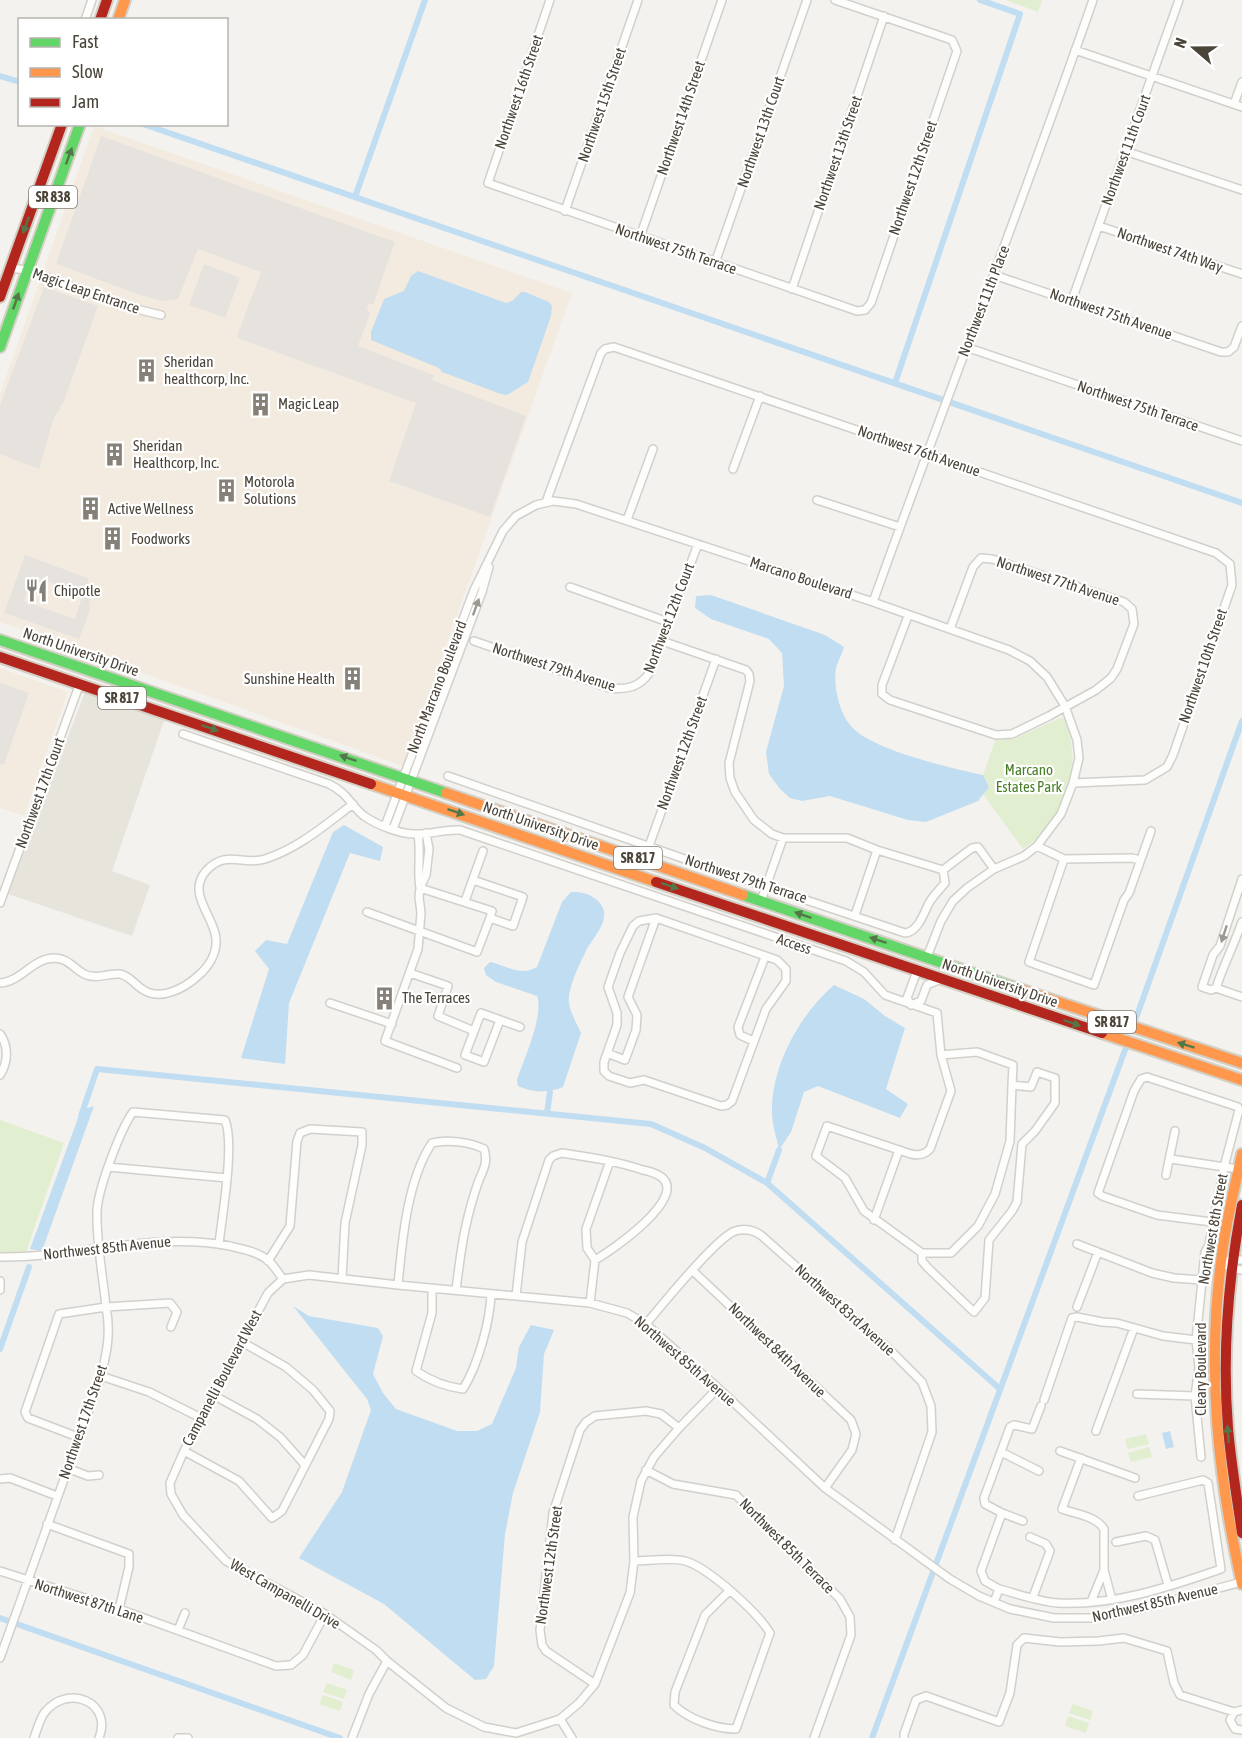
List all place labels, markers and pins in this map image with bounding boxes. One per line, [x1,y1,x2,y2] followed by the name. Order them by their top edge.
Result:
[164,353,249,387] place label: Sheridan healthcorp, Inc.
[133,358,159,384] building icon: Sheridan healthcorp, Inc.
[247,391,273,417] building icon: Magic Leap
[278,395,339,412] place label: Magic Leap
[133,437,220,471] place label: Sheridan Healthcorp, Inc.
[102,442,128,468] building icon: Sheridan Healthcorp, Inc.
[244,473,296,507] place label: Motorola Solutions
[213,478,239,504] building icon: Motorola Solutions
[77,496,103,522] building icon: Active Wellness
[108,500,193,517] place label: Active Wellness
[100,526,126,552] building icon: Foodworks
[131,530,190,547] place label: Foodworks
[23,578,49,604] restaurant icon: Chipotle
[54,582,101,599] place label: Chipotle
[340,666,366,692] building icon: Sunshine Health
[244,670,335,687] place label: Sunshine Health
[371,985,397,1011] building icon: The Terraces
[402,989,470,1006] place label: The Terraces

